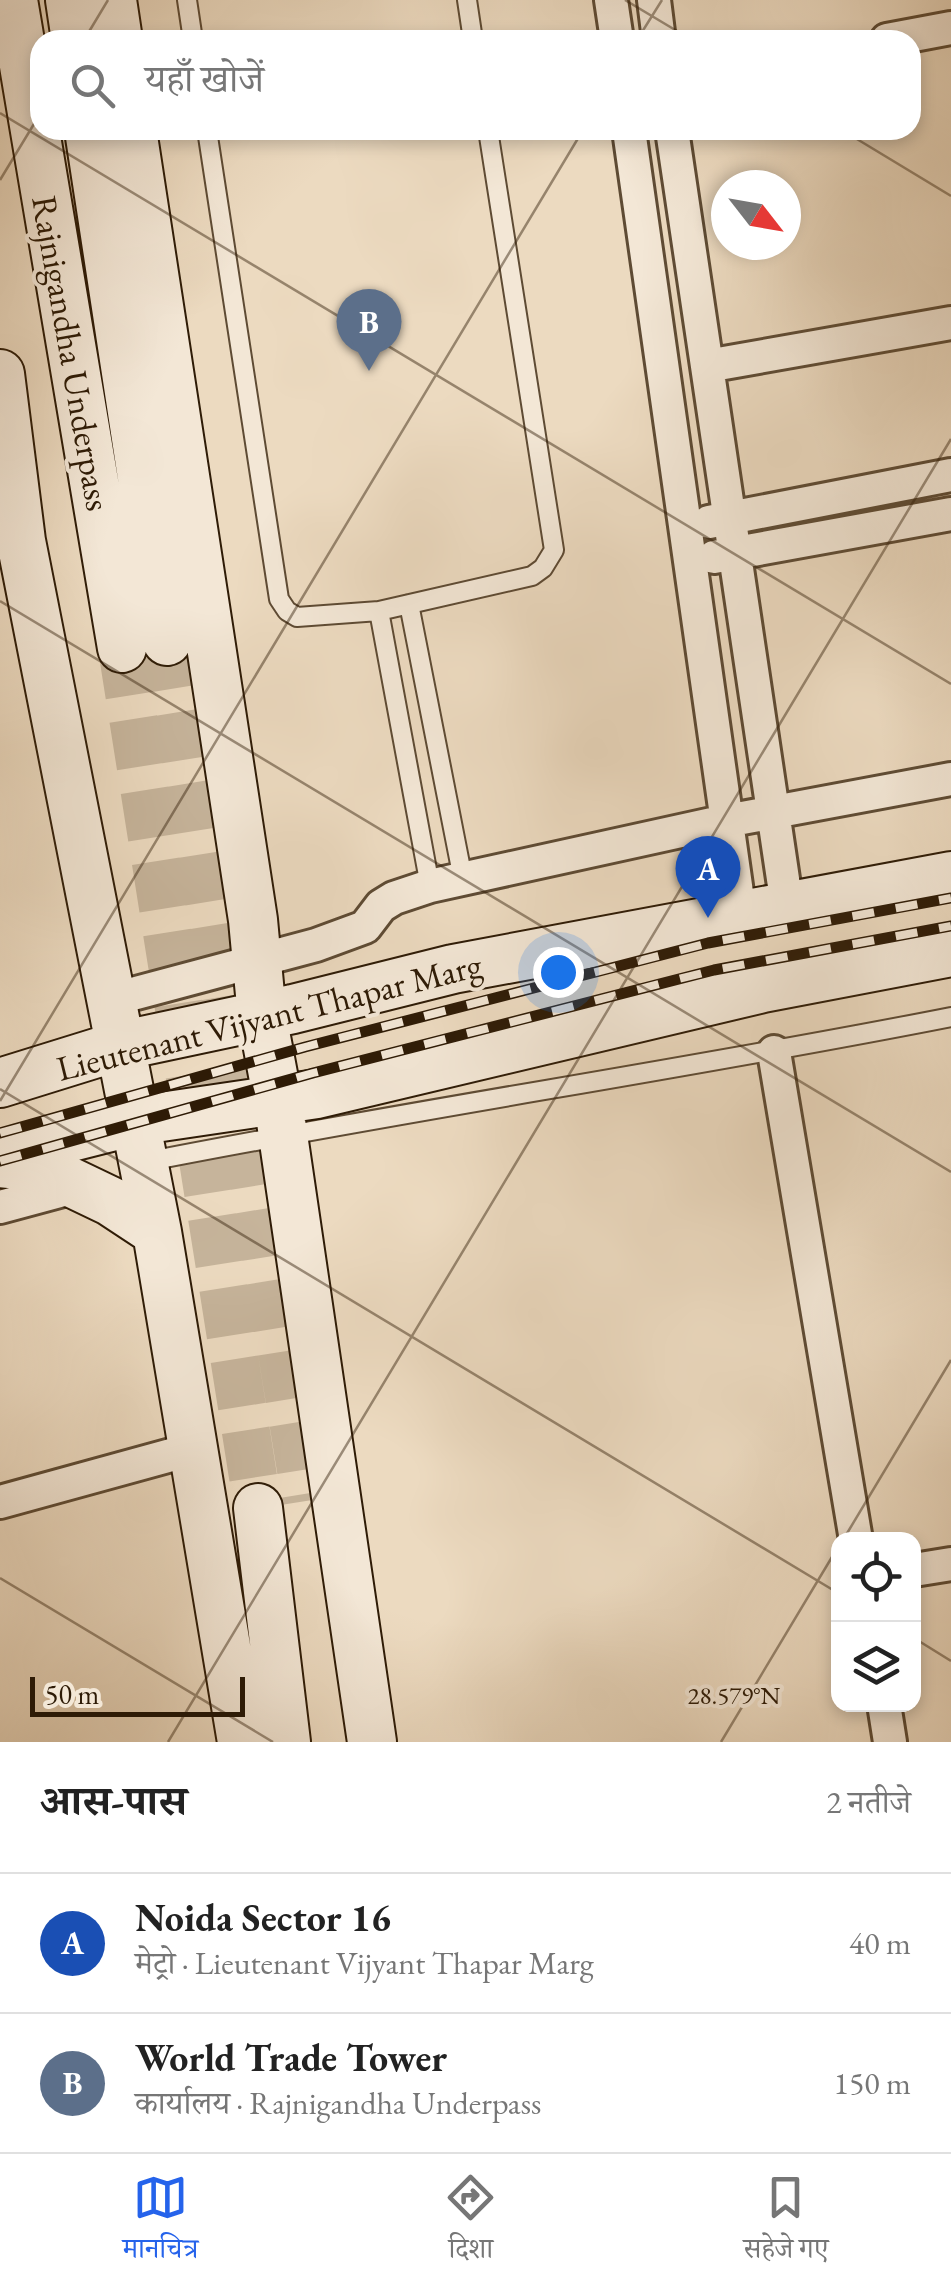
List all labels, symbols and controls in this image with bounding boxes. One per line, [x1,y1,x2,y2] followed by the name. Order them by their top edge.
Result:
[30,30,921,140] search box
[145,54,264,103] text: यहाँ खोजें
[65,58,120,113] icon: search
[711,170,801,260] north arrow
[22,192,122,514] street label: Rajnigandha Underpass
[336,288,402,371] pin: B
[676,836,740,918] pin: A
[52,941,487,1091] street label: Lieutenant Vijyant Thapar Marg
[533,947,584,998] your location
[831,1532,921,1712] map controls
[831,1532,921,1622] button: locate
[831,1622,921,1712] button: layers
[30,1672,245,1716] scale bar
[45,1676,99,1712] text: 50 m
[688,1679,781,1711] text: 28.579°N
[40,1773,187,1828] text: आस-पास
[826,1781,911,1823] text: 2 नतीजे
[135,1893,391,1942] text: Noida Sector 16
[61,1922,84,1964] text: A
[849,1922,911,1964] text: 40 m
[135,1942,594,1984] text: मेट्रो · Lieutenant Vijyant Thapar Marg
[135,2033,447,2082] text: World Trade Tower
[62,2062,83,2104] text: B
[834,2062,911,2104] text: 150 m
[135,2082,541,2124] text: कार्यालय · Rajnigandha Underpass
[122,2170,198,2276] tab: मानचित्र
[443,2170,498,2276] tab: दिशा
[743,2170,829,2276] tab: सहेजे गए

